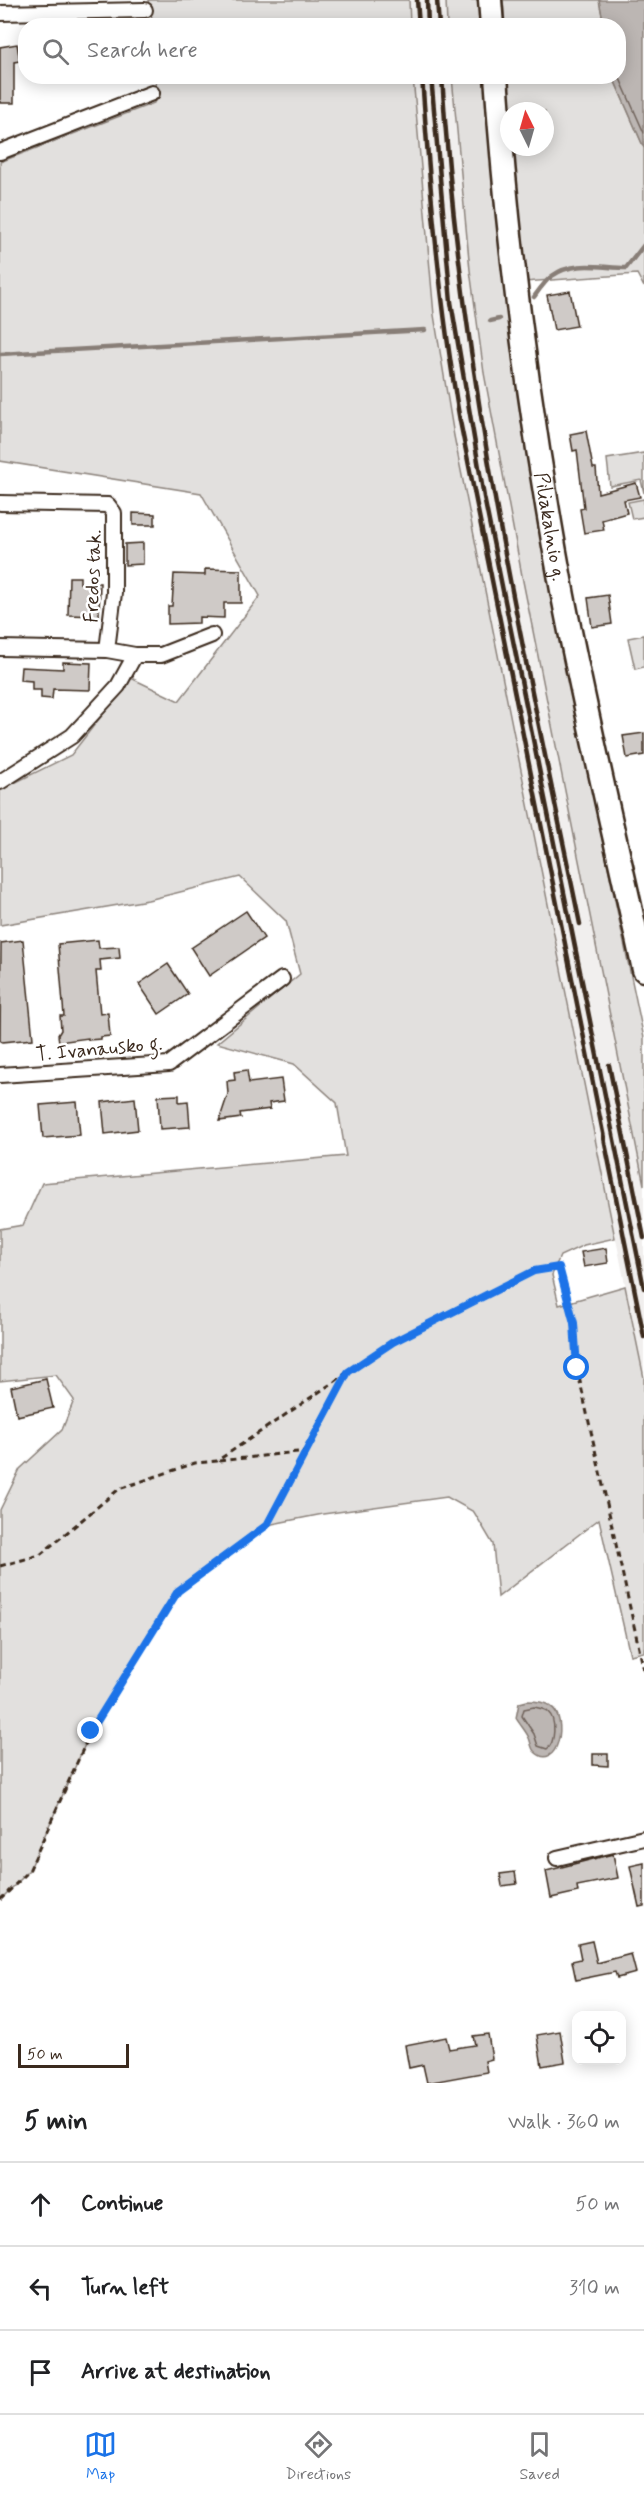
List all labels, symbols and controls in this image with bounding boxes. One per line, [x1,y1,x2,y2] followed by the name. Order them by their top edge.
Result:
[18,18,626,84] search box
[39,35,72,68] icon: search
[87,37,198,65] text: Search here
[500,102,554,156] north arrow
[527,471,572,583] street label: Piliakalnio g.
[78,529,109,623] street label: Fredos tak.
[35,1031,164,1070] street label: T. Ivanausko g.
[563,1354,589,1380] route start
[77,1717,103,1743] route end
[572,2011,626,2065] map controls
[572,2011,626,2065] button: locate
[18,2041,129,2068] scale bar
[27,2044,63,2065] text: 50 m
[24,2105,88,2139] text: 5 min
[508,2109,620,2136] text: Walk · 360 m
[24,2188,57,2221] icon: ahead
[81,2190,163,2218] text: Continue
[575,2191,620,2218] text: 50 m
[24,2272,57,2305] icon: left
[81,2274,169,2302] text: Turn left
[569,2275,620,2302] text: 310 m
[24,2356,57,2389] icon: arrive
[81,2358,271,2386] text: Arrive at destination
[84,2428,117,2485] tab: Map
[285,2428,351,2485] tab: Directions
[519,2428,560,2485] tab: Saved

